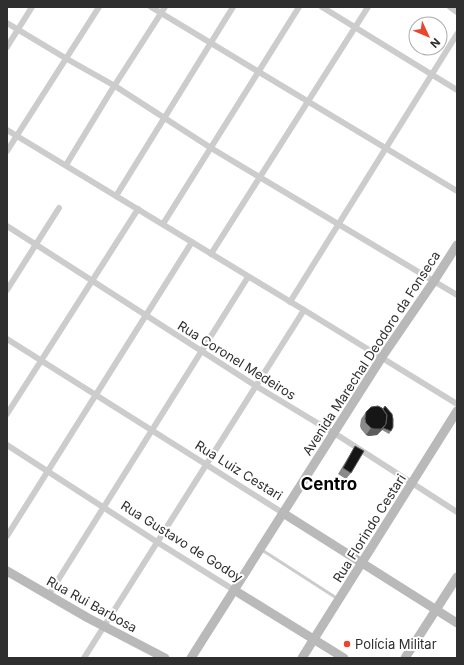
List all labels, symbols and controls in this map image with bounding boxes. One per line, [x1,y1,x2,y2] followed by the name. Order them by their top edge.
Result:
[408,16,448,56] north arrow
[427,35,443,51] text: N
[299,248,443,458] street label: Avenida Marechal Deodoro da Fonseca
[175,317,299,403] street label: Rua Coronel Medeiros
[192,437,286,503] street label: Rua Luiz Cestari
[329,471,409,585] street label: Rua Florindo Cestari
[301,474,357,494] district label: Centro
[118,497,246,585] street label: Rua Gustavo de Godoy
[44,573,140,635] street label: Rua Rui Barbosa
[355,636,437,652] place label: Polícia Militar
[342,639,352,649] marker: Polícia Militar

